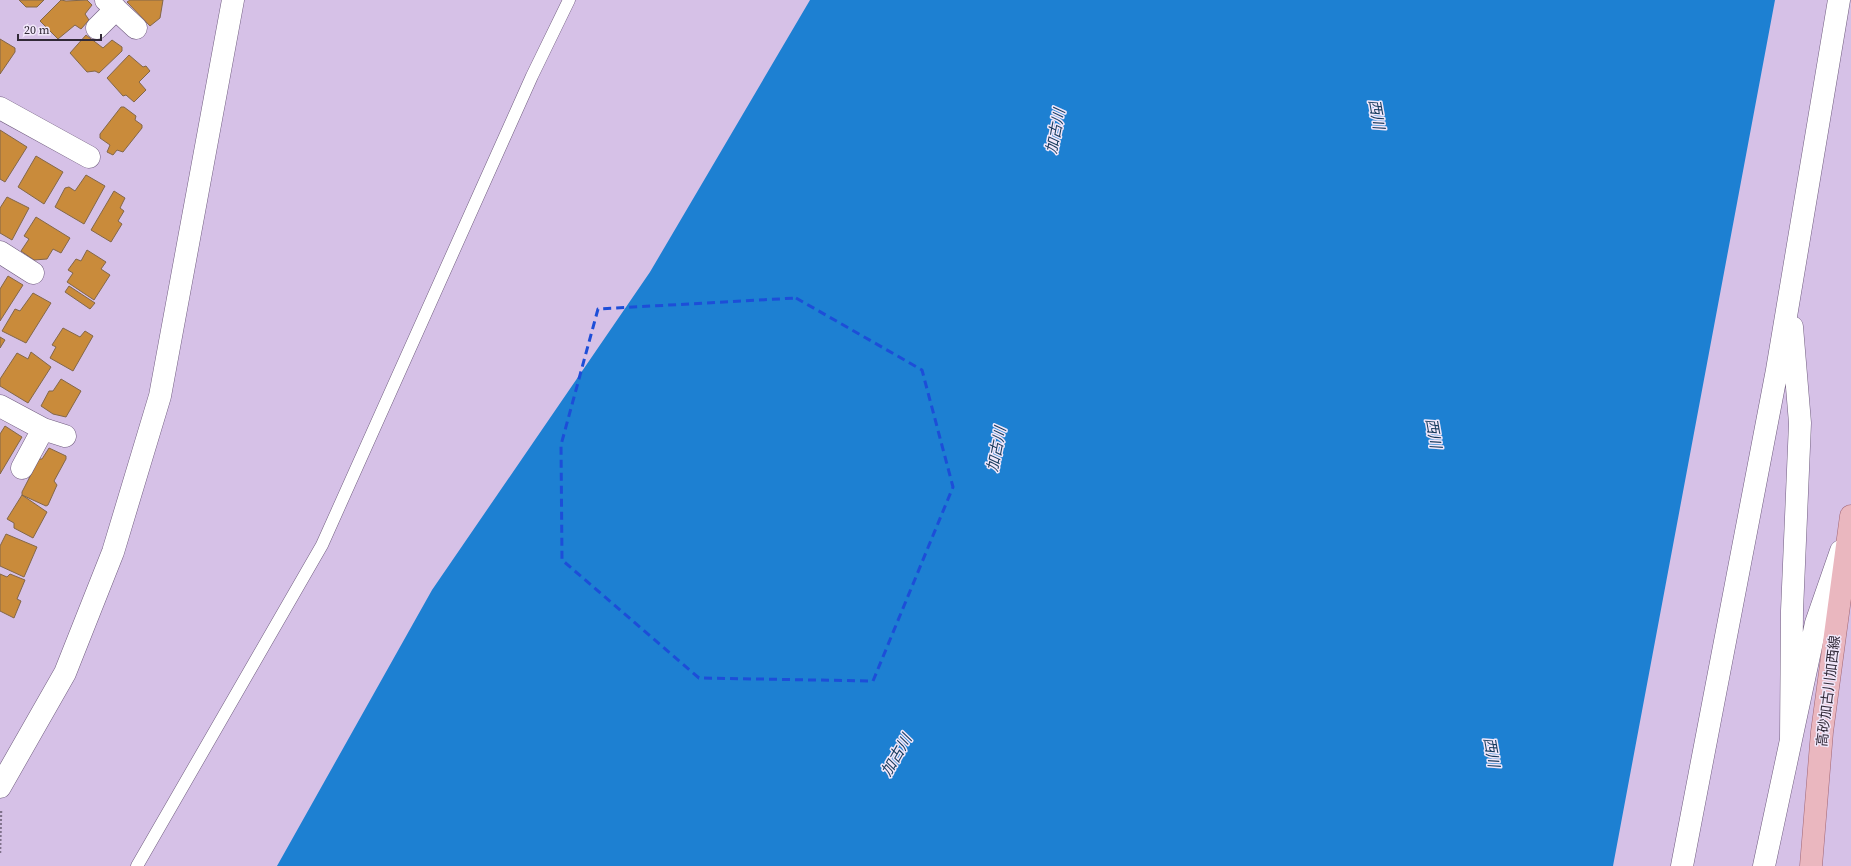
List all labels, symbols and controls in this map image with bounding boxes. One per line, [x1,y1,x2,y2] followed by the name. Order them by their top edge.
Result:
[18,16,101,42] scale bar
[24,22,50,38] text: 20 m
[1364,97,1390,133] water label: 西川
[1040,105,1070,155] water label: 加古川
[1421,416,1447,452] water label: 西川
[981,423,1011,473] water label: 加古川
[1811,634,1845,748] street label: 高砂加古川加西線
[876,729,917,780] water label: 加古川
[1479,735,1505,771] water label: 西川

